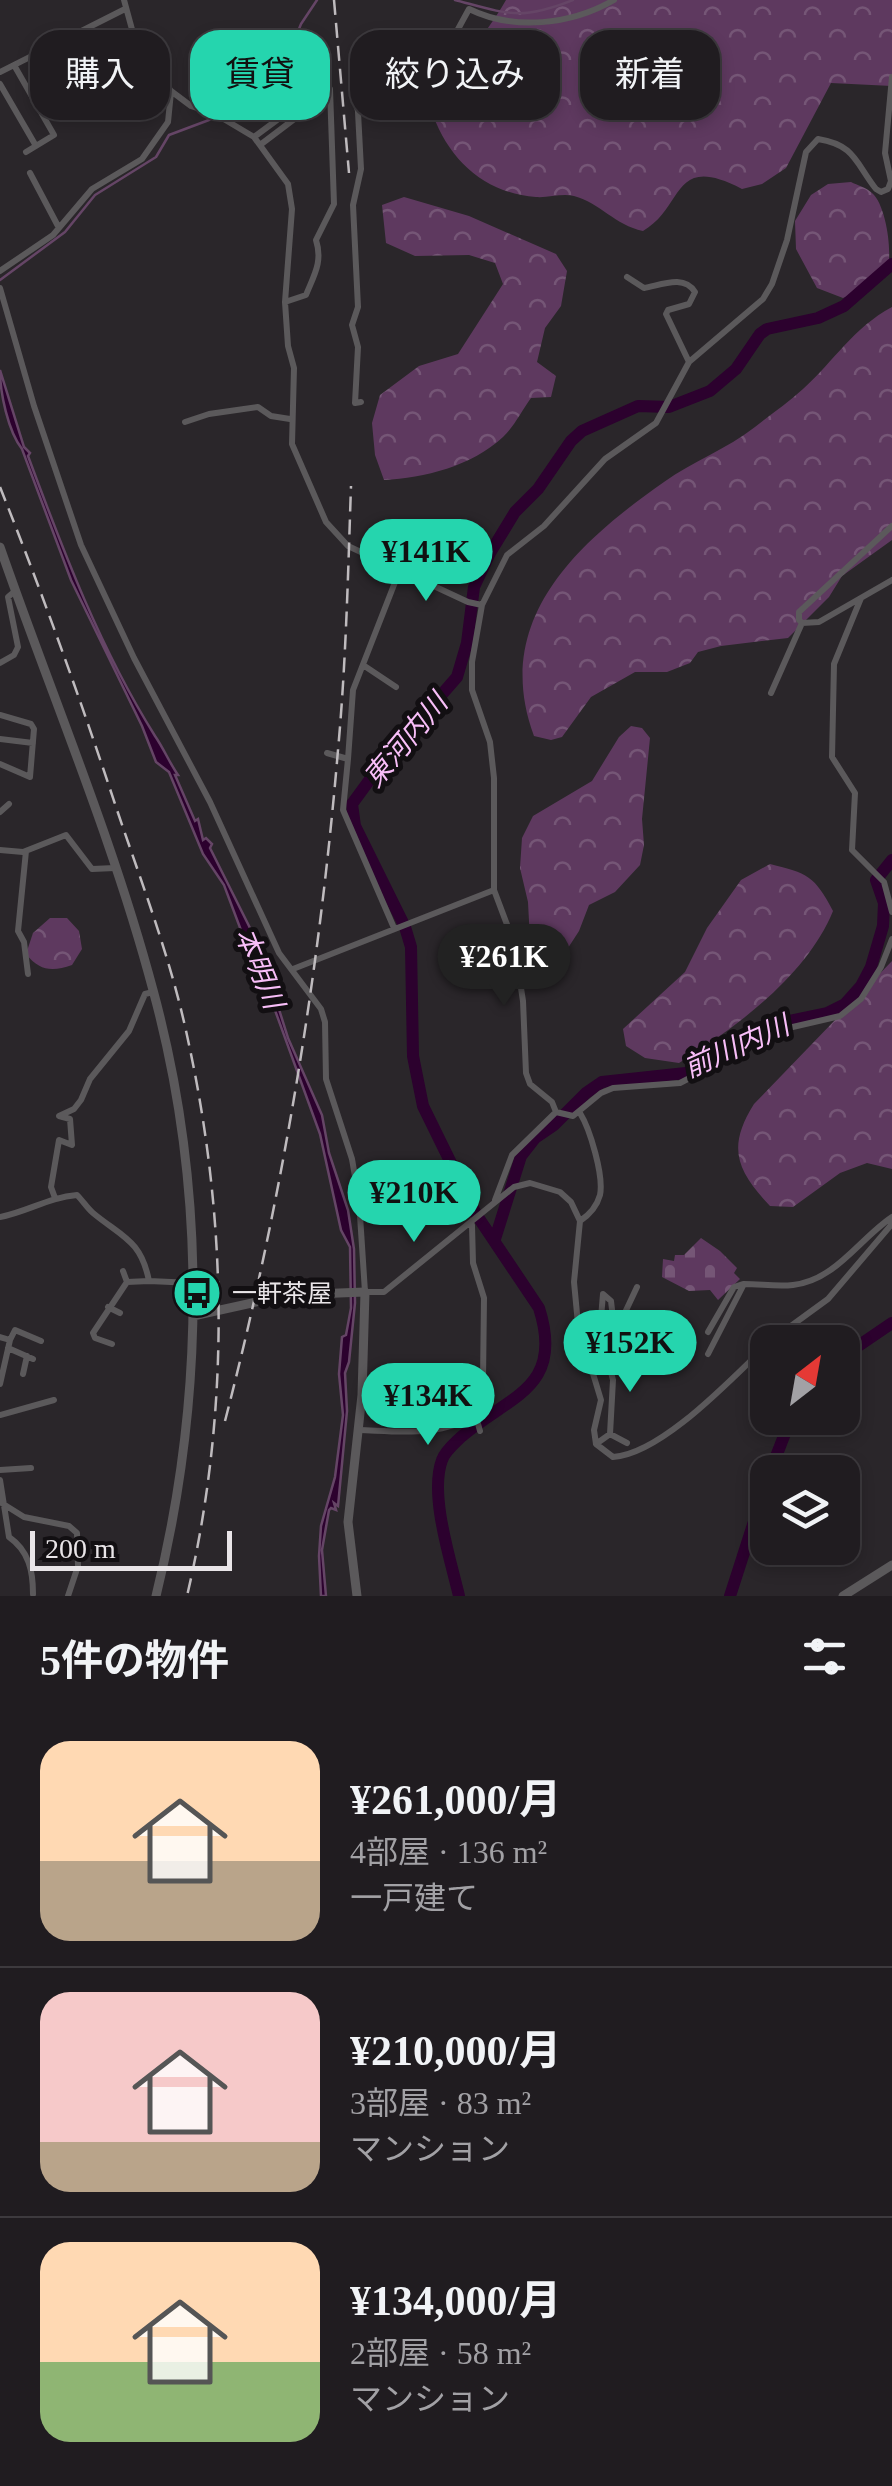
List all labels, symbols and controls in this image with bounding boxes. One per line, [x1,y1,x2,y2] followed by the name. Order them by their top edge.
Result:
[30,30,170,120] chip: 購入
[190,30,330,120] chip: 賃貸
[350,30,560,120] chip: 絞り込み
[580,30,720,120] chip: 新着
[356,519,496,604] pin: ¥141K
[382,533,470,569] text: ¥141K
[358,685,455,793] water label: 東河内川
[229,923,291,1016] water label: 本明川
[434,924,574,1009] pin: ¥261K
[460,938,548,974] text: ¥261K
[679,1008,796,1083] water label: 前川内川
[344,1160,484,1245] pin: ¥210K
[370,1174,458,1210] text: ¥210K
[171,1267,223,1319] bus stop icon: 一軒茶屋
[232,1280,332,1307] place label: 一軒茶屋
[560,1310,700,1395] pin: ¥152K
[586,1324,674,1360] text: ¥152K
[750,1325,860,1435] north arrow
[750,1325,860,1565] map controls
[358,1363,498,1448] pin: ¥134K
[384,1377,472,1413] text: ¥134K
[750,1455,860,1565] button: layers
[30,1526,232,1570] scale bar
[45,1533,116,1564] text: 200 m
[797,1629,852,1684] icon: filters
[40,1638,229,1684] text: 5件の物件
[350,1777,561,1823] text: ¥261,000/月
[120,1781,240,1901] icon: home
[350,1834,547,1870] text: 4部屋 · 136 m²
[350,1880,478,1916] text: 一戸建て
[350,2028,561,2074] text: ¥210,000/月
[120,2032,240,2152] icon: home
[350,2085,531,2121] text: 3部屋 · 83 m²
[350,2131,510,2167] text: マンション
[350,2278,561,2324] text: ¥134,000/月
[120,2282,240,2402] icon: home
[350,2335,531,2371] text: 2部屋 · 58 m²
[350,2381,510,2417] text: マンション

